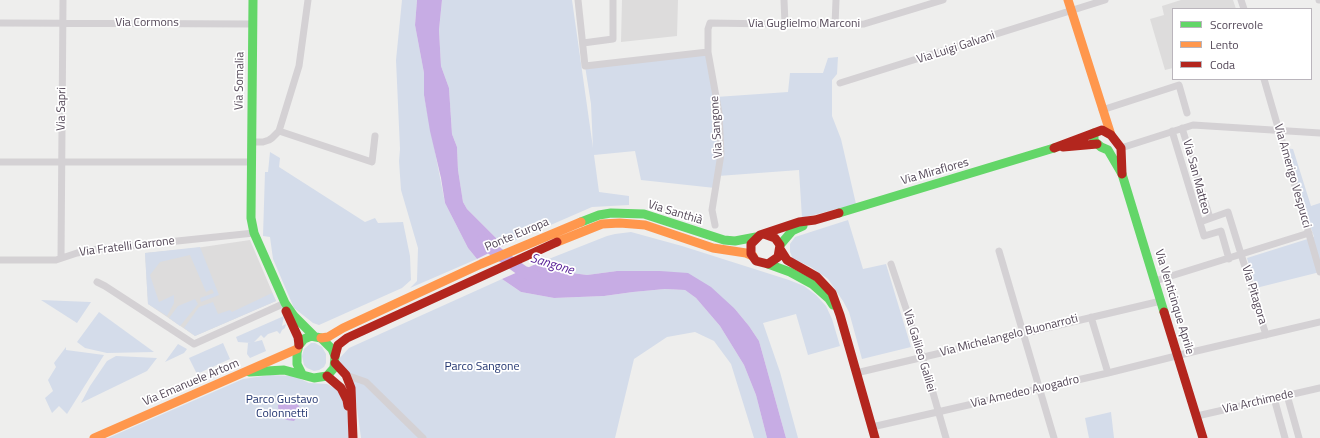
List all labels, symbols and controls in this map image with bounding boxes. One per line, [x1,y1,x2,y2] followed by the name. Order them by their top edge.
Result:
[1172,8,1312,80] legend
[1210,15,1263,34] text: Scorrevole
[115,16,179,30] street label: Via Cormons
[748,17,860,31] street label: Via Guglielmo Marconi
[915,29,997,67] street label: Via Luigi Galvani
[1210,35,1239,54] text: Lento
[232,52,248,110] street label: Via Somalia
[1210,55,1235,74] text: Coda
[54,87,70,131] street label: Via Sapri
[708,95,726,159] street label: Via Sangone
[1270,122,1314,230] street label: Via Amerigo Vespucci
[1179,138,1213,216] street label: Via San Matteo
[899,155,971,189] street label: Via Miraflores
[646,198,704,228] street label: Via Santhià
[483,215,551,255] street label: Ponte Europa
[78,234,176,260] street label: Via Fratelli Garrone
[1151,248,1197,356] street label: Via Venticinque Aprile
[528,251,576,279] water label: Sangone
[1238,264,1270,326] street label: Via Pitagora
[900,308,938,394] street label: Via Galileo Galilei
[938,312,1080,360] street label: Via Michelangelo Buonarroti
[141,356,241,410] street label: Via Emanuele Artom
[444,360,520,374] park label: Parco Sangone
[969,373,1081,411] street label: Via Amedeo Avogadro
[1221,387,1295,417] street label: Via Archimede
[246,393,318,421] park label: Parco Gustavo Colonnetti

